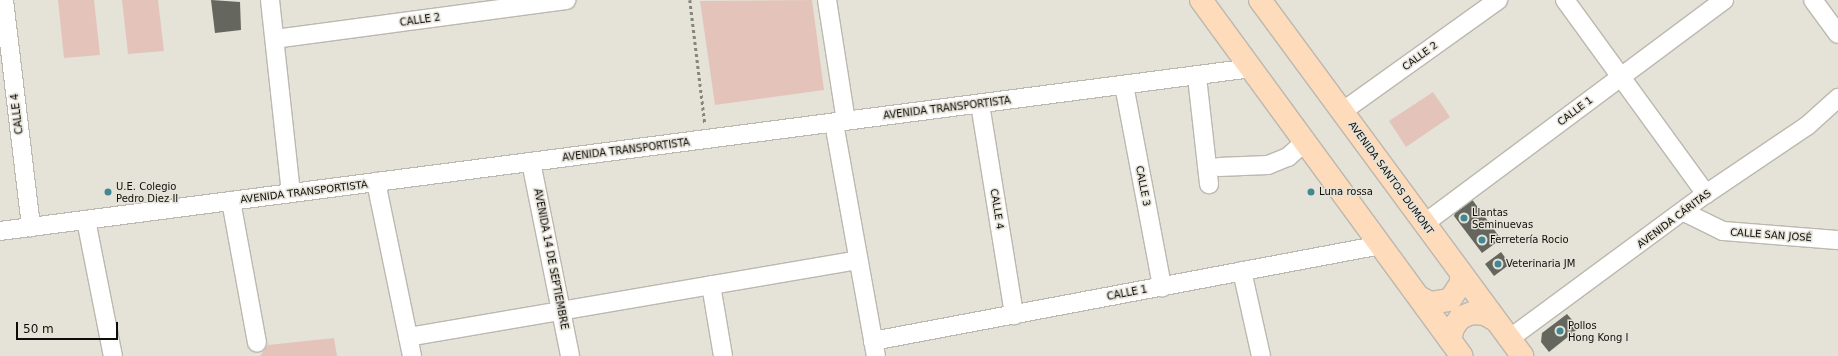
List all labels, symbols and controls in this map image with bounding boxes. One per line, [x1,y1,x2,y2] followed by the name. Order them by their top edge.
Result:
[399,11,441,29] street label: CALLE 2
[1400,39,1440,73] street label: CALLE 2
[9,93,25,135] street label: CALLE 4
[883,94,1011,122] street label: AVENIDA TRANSPORTISTA
[1555,94,1595,128] street label: CALLE 1
[1346,119,1436,237] street label: AVENIDA SANTOS DUMONT
[562,136,690,164] street label: AVENIDA TRANSPORTISTA
[1133,165,1153,207] street label: CALLE 3
[240,178,368,206] street label: AVENIDA TRANSPORTISTA
[116,180,178,204] place label: U.E. Colegio Pedro Diez II
[1319,186,1373,198] place label: Luna rossa
[103,187,113,197] marker: U.E. Colegio Pedro Diez II
[1306,187,1316,197] marker: Luna rossa
[1635,187,1713,251] street label: AVENIDA CÁRITAS
[531,188,571,330] street label: AVENIDA 14 DE SEPTIEMBRE
[988,188,1006,230] street label: CALLE 4
[1472,206,1533,230] place label: Llantas Seminuevas
[1459,213,1469,223] marker: Llantas Seminuevas
[1730,226,1812,244] street label: CALLE SAN JOSÉ
[1490,234,1569,246] place label: Ferretería Rocio
[1477,235,1487,245] marker: Ferretería Rocio
[1506,258,1575,270] place label: Veterinaria JM
[1493,259,1503,269] marker: Veterinaria JM
[1106,283,1148,303] street label: CALLE 1
[18,314,120,340] scale bar
[1568,319,1628,342] place label: Pollos Hong Kong I
[23,322,54,336] text: 50 m
[1555,326,1565,336] marker: Pollos Hong Kong I

